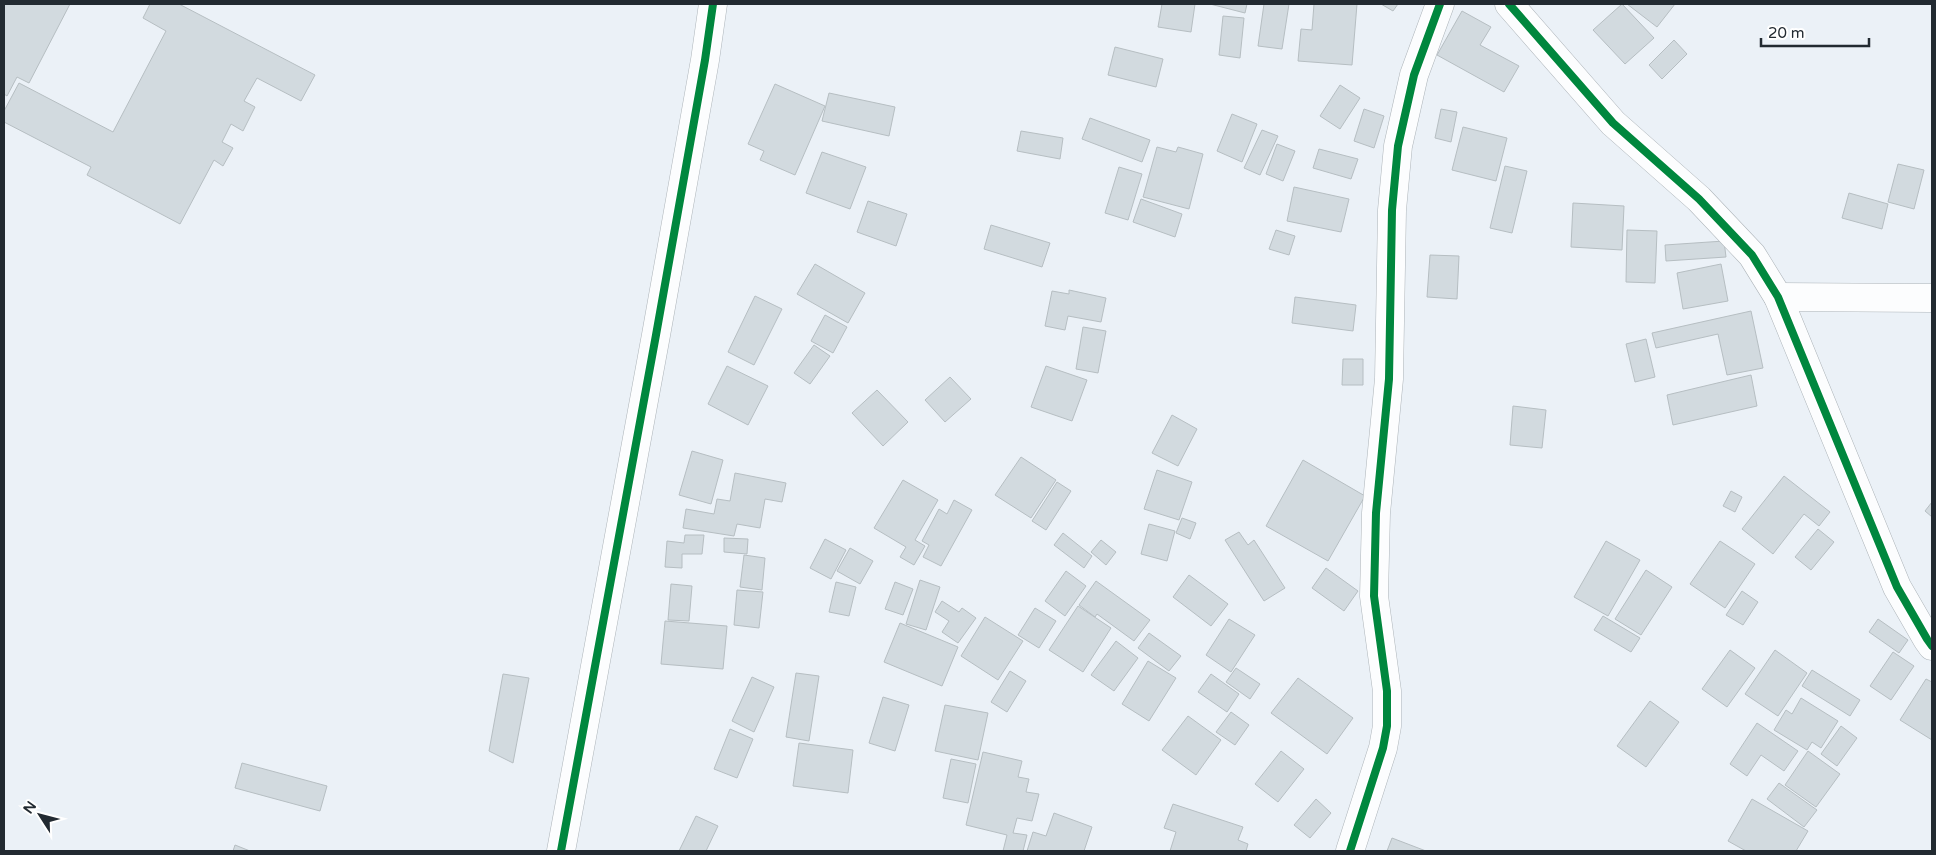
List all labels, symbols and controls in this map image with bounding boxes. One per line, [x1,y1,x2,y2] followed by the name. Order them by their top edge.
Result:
[1761,15,1868,47] scale bar
[1768,24,1805,42] text: 20 m
[15,790,65,840] north arrow
[20,798,40,817] text: N

